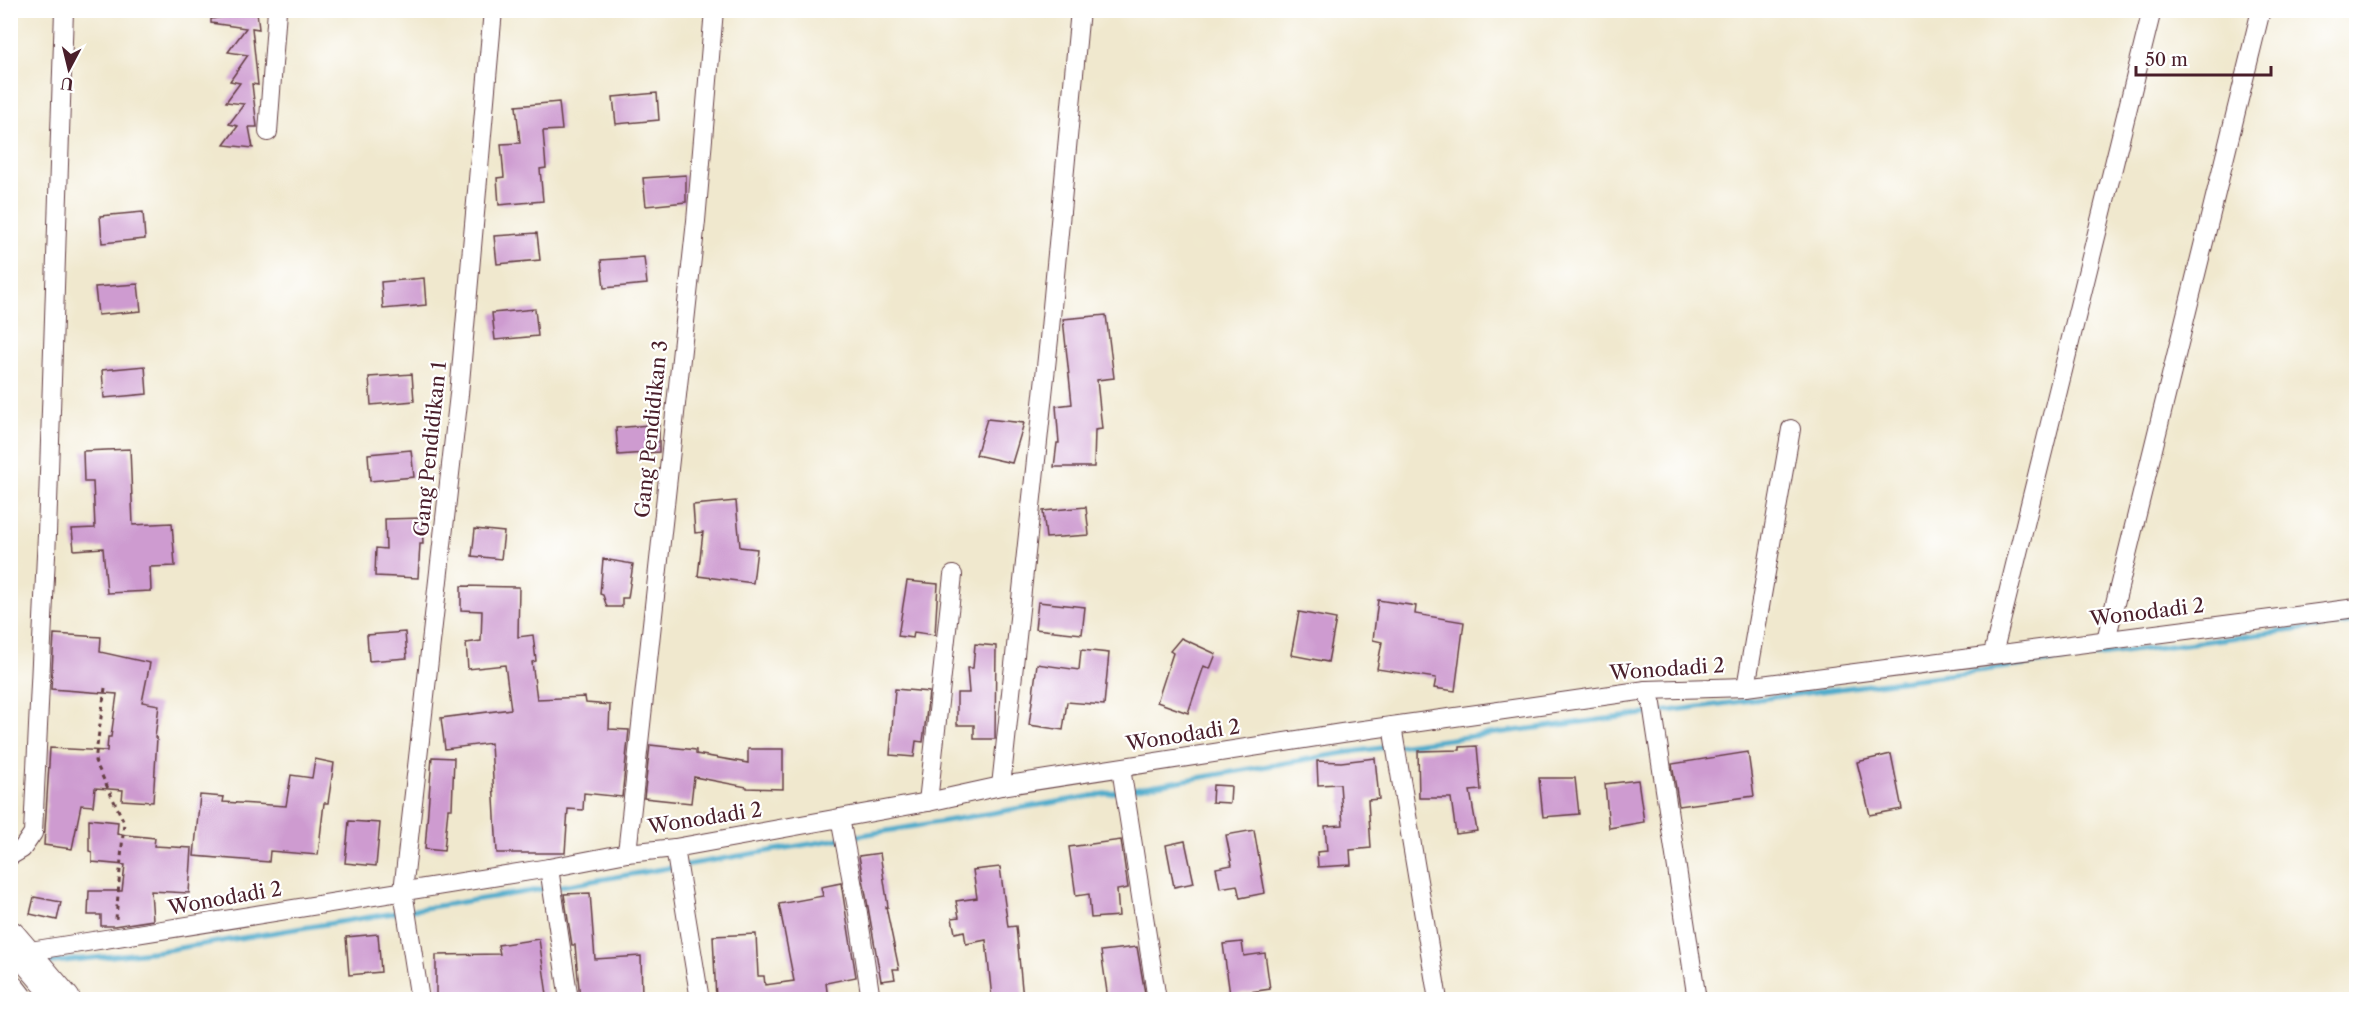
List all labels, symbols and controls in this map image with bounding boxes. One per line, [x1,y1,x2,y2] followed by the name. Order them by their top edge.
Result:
[39,39,99,99] north arrow
[2136,39,2271,77] scale bar
[2145,49,2188,71] text: 50 m
[60,73,75,95] text: U
[630,339,672,519] street label: Gang Pendidikan 3
[409,360,451,538] street label: Gang Pendidikan 1
[2087,593,2206,631] street label: Wonodadi 2
[1608,653,1725,685] street label: Wonodadi 2
[1123,714,1242,756] street label: Wonodadi 2
[645,797,764,839] street label: Wonodadi 2
[165,876,284,920] street label: Wonodadi 2

